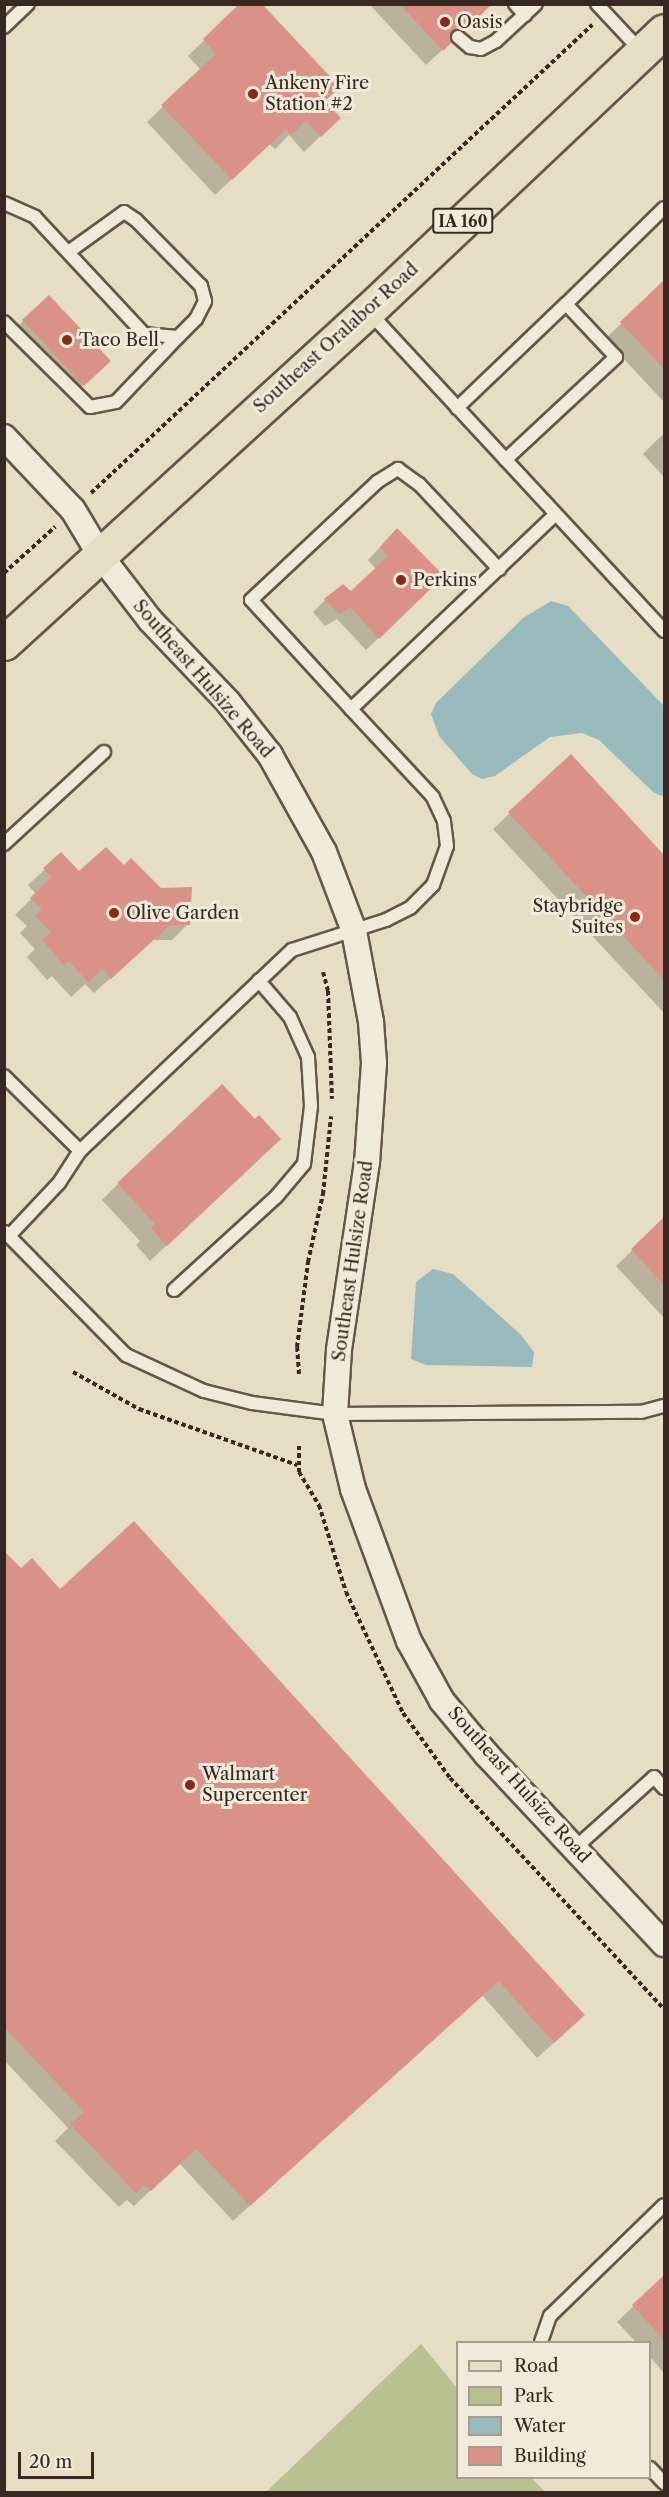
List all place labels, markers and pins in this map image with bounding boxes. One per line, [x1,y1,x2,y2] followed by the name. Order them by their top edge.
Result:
[457,11,503,33] place label: Oasis
[438,15,452,29] marker: Oasis
[265,73,370,116] place label: Ankeny Fire Station #2
[246,87,260,101] marker: Ankeny Fire Station #2
[79,329,159,351] place label: Taco Bell
[60,333,74,347] marker: Taco Bell
[413,569,477,591] place label: Perkins
[394,573,408,587] marker: Perkins
[532,896,623,938] place label: Staybridge Suites
[126,902,239,924] place label: Olive Garden
[107,906,121,920] marker: Olive Garden
[628,910,642,924] marker: Staybridge Suites
[202,1764,307,1806] place label: Walmart Supercenter
[183,1778,197,1792] marker: Walmart Supercenter

